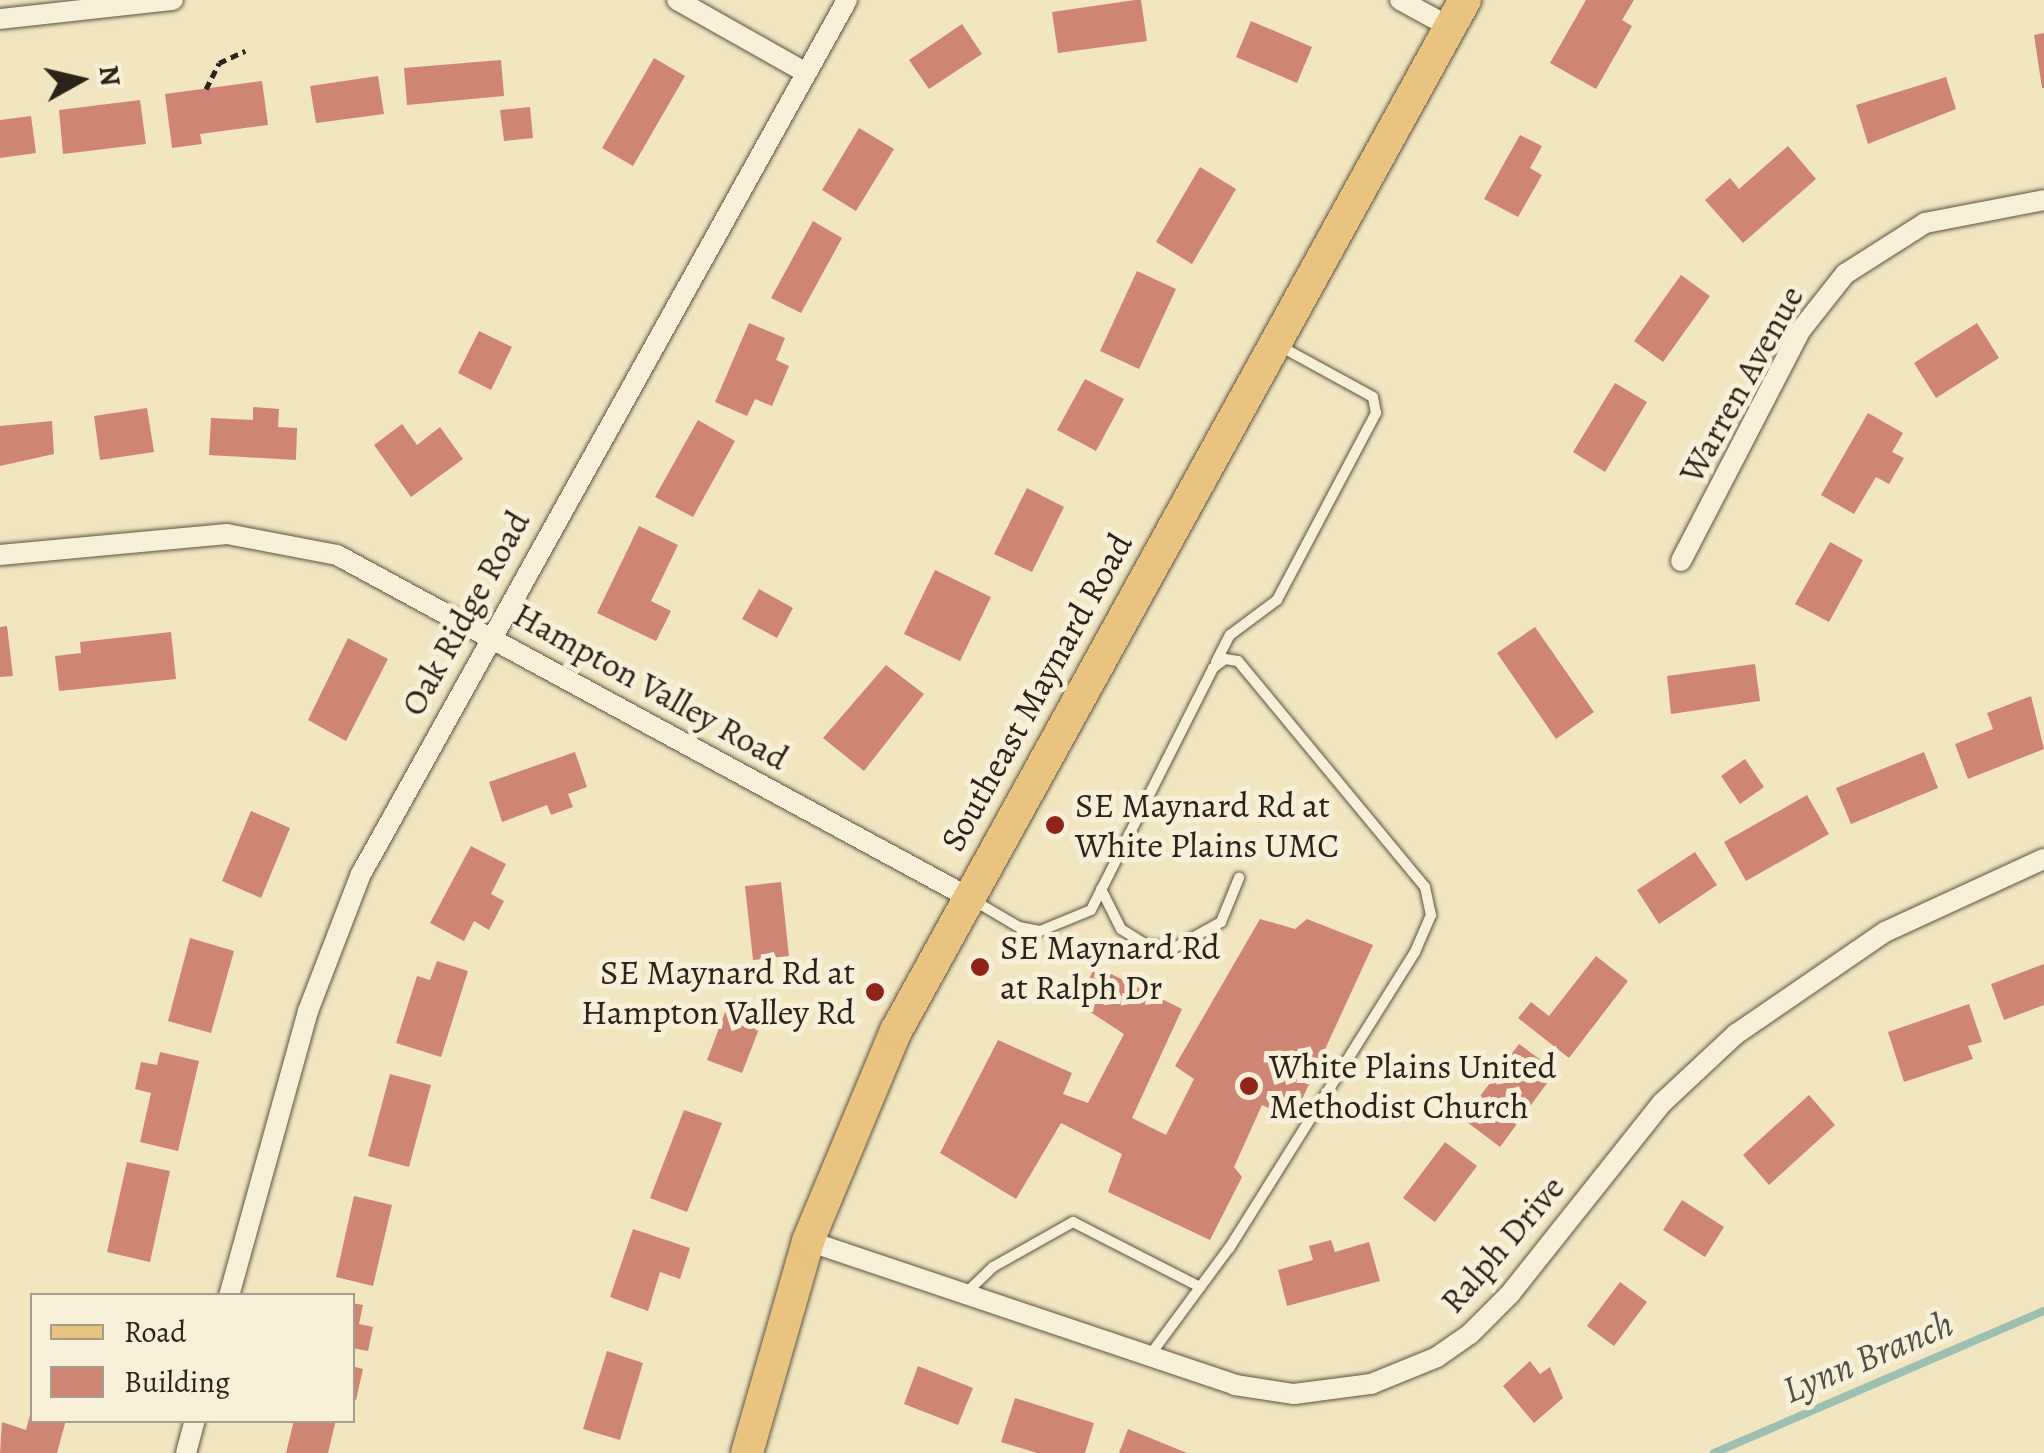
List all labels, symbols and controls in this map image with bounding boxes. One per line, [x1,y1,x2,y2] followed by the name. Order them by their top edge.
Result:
[30,30,130,130] north arrow
[89,63,130,89] text: N
[1670,278,1812,490] street label: Warren Avenue
[391,503,539,723] street label: Oak Ridge Road
[931,526,1141,858] street label: Southeast Maynard Road
[506,593,796,779] street label: Hampton Valley Road
[1075,784,1339,866] place label: SE Maynard Rd at White Plains UMC
[1044,814,1066,836] marker: SE Maynard Rd at White Plains UMC
[1000,926,1220,1008] place label: SE Maynard Rd at Ralph Dr
[581,951,855,1033] place label: SE Maynard Rd at Hampton Valley Rd
[969,956,991,978] marker: SE Maynard Rd at Ralph Dr
[864,981,886,1003] marker: SE Maynard Rd at Hampton Valley Rd
[1269,1045,1556,1127] place label: White Plains United Methodist Church
[1238,1075,1260,1097] marker: White Plains United Methodist Church
[1431,1167,1573,1321] street label: Ralph Drive
[30,1293,355,1423] legend
[1776,1301,1960,1413] water label: Lynn Branch
[124,1312,186,1352] text: Road
[124,1362,230,1402] text: Building

